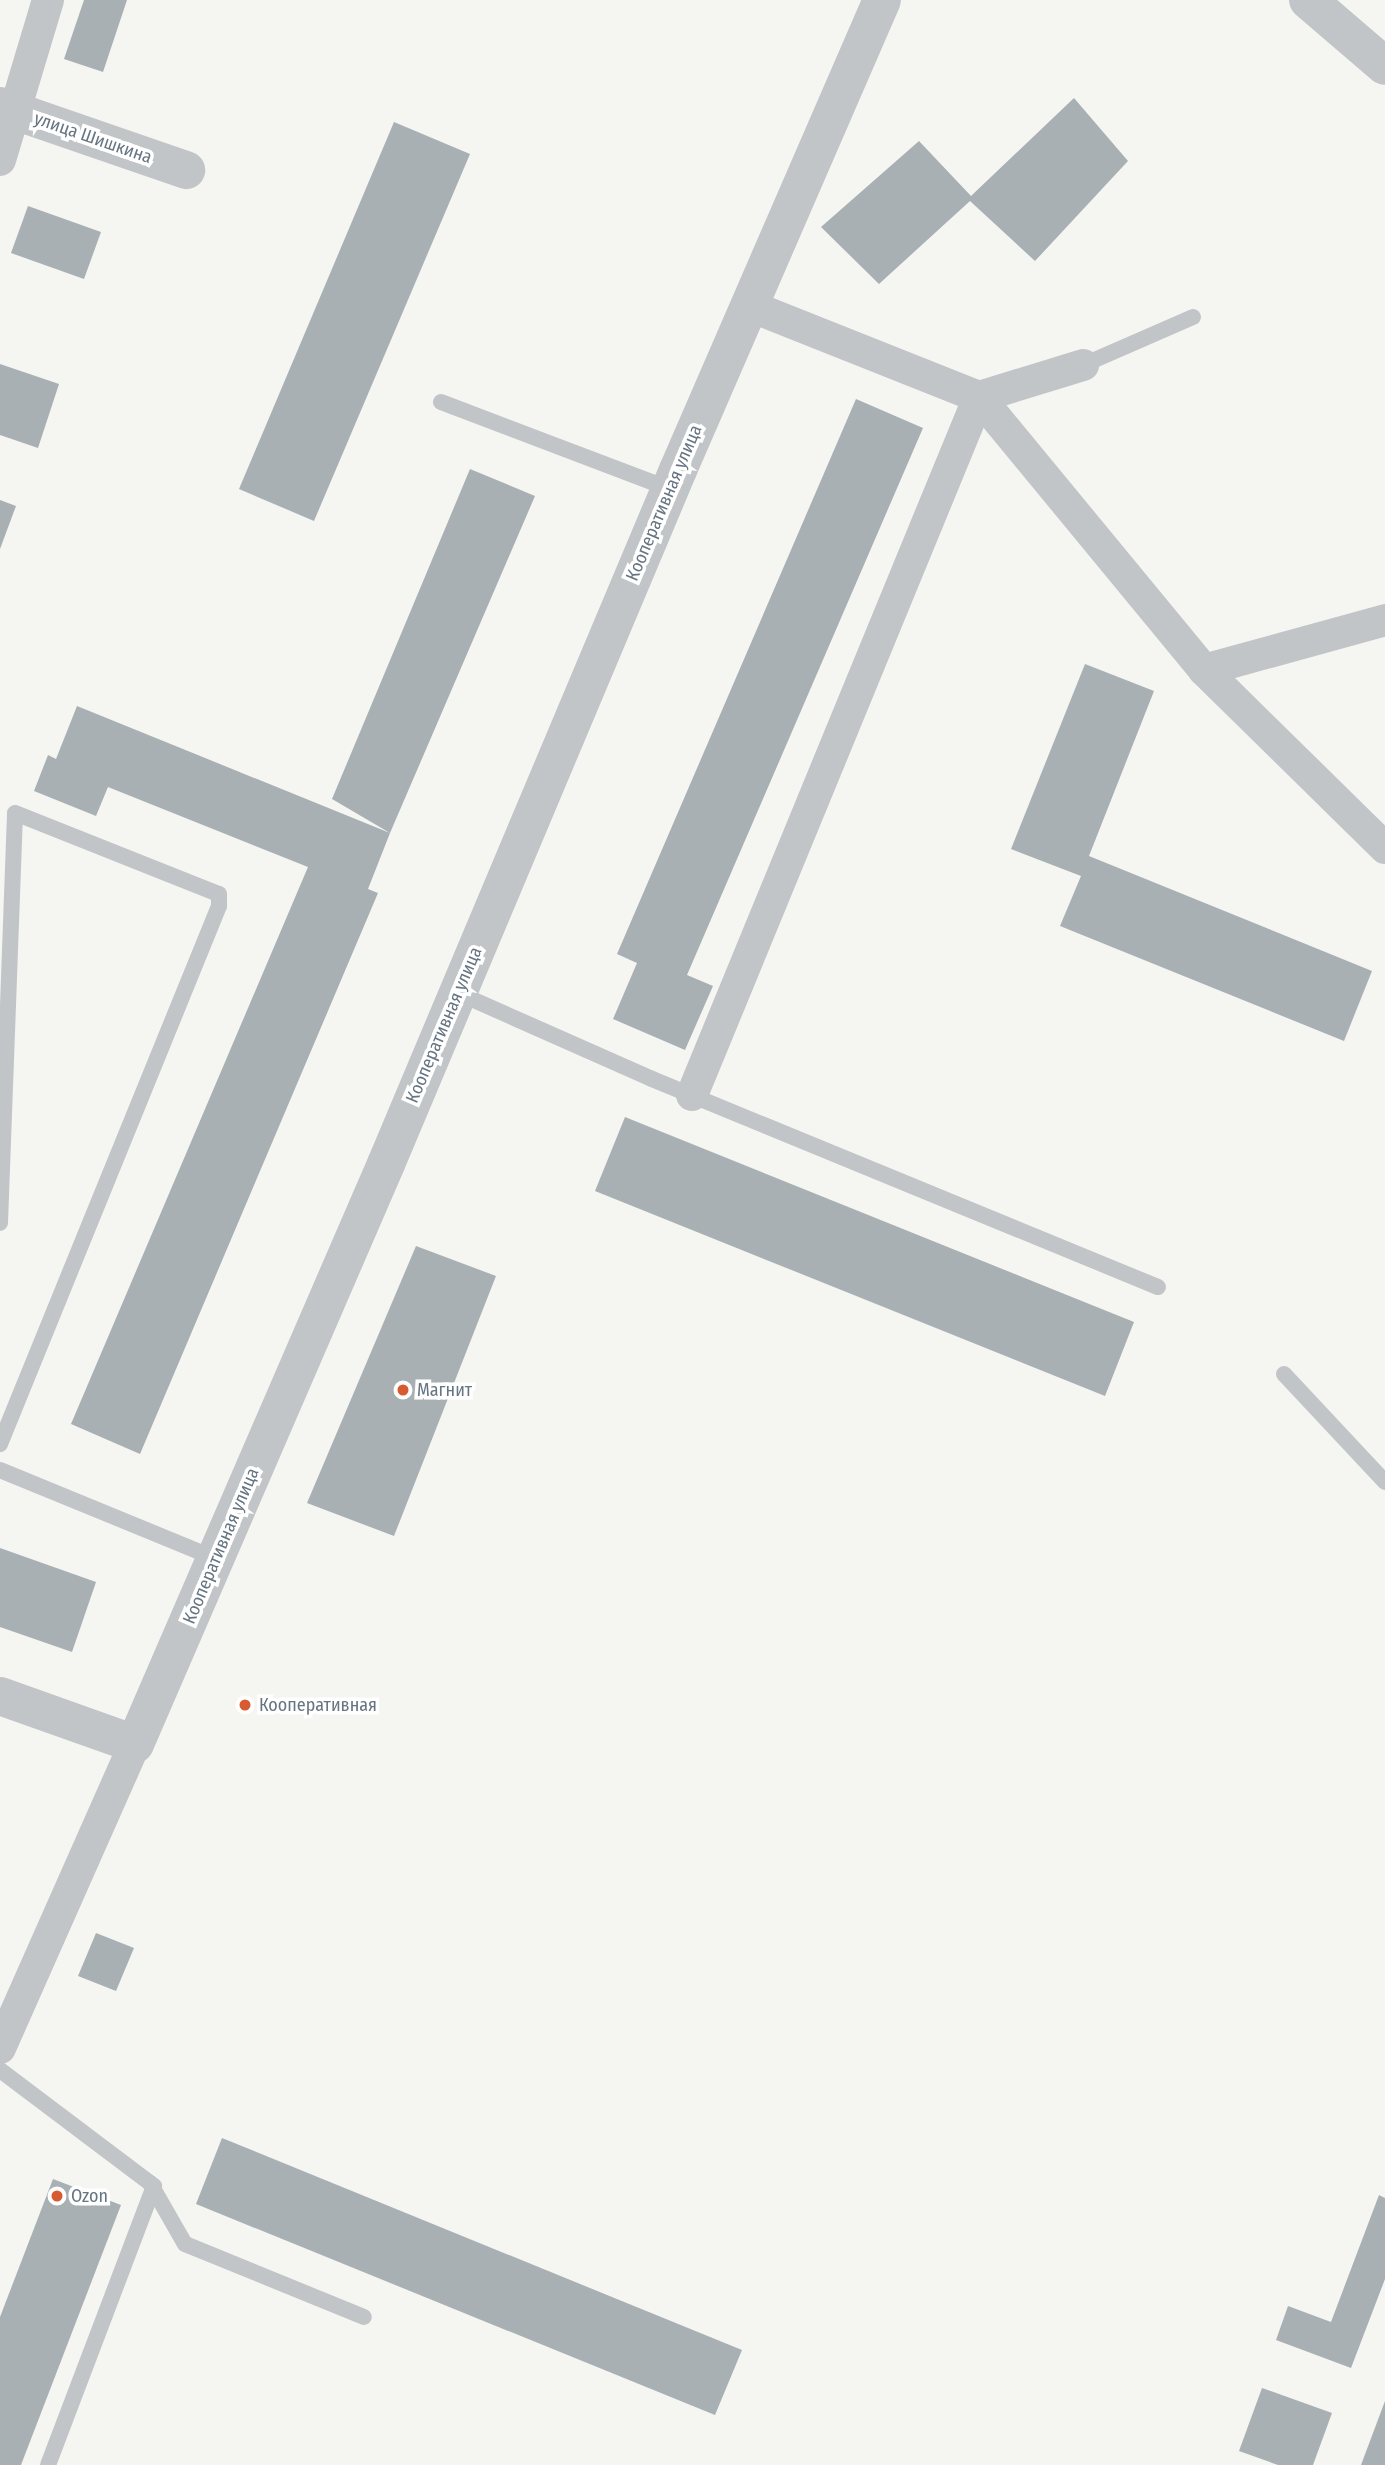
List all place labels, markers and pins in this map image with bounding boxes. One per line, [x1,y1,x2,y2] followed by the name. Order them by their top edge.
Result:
[417,1379,472,1401] place label: Магнит
[395,1382,411,1398] marker: Магнит
[259,1694,377,1716] place label: Кооперативная
[237,1697,253,1713] marker: Кооперативная
[71,2185,108,2207] place label: Ozon
[49,2188,65,2204] marker: Ozon

